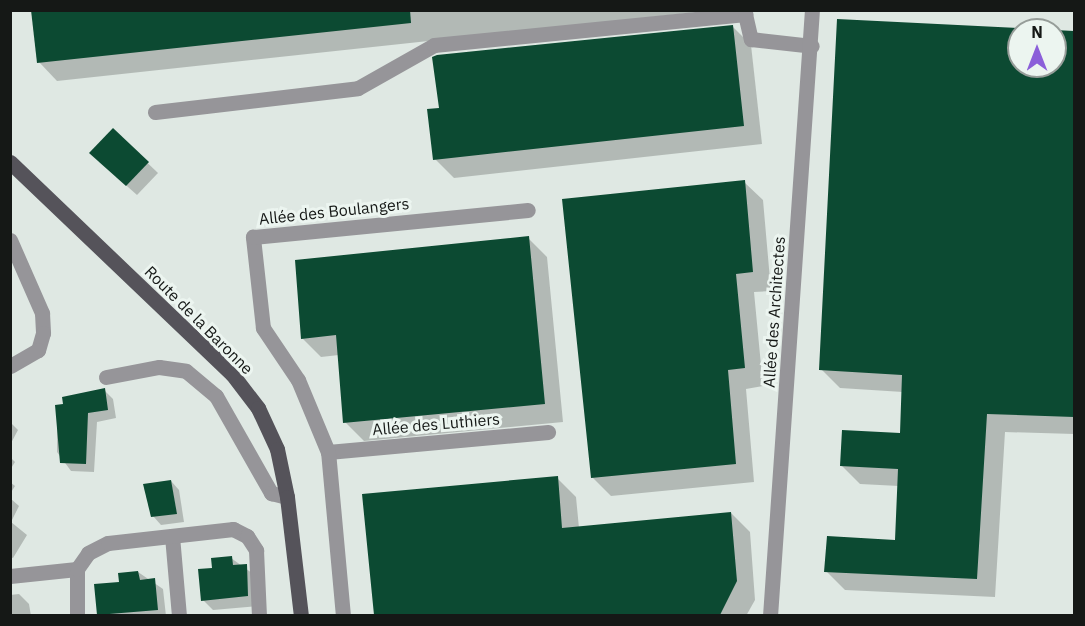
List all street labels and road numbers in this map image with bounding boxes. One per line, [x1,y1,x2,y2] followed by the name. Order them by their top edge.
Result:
[258,194,410,228] street label: Allée des Boulangers
[759,236,789,388] street label: Allée des Architectes
[141,262,257,378] street label: Route de la Baronne
[371,409,501,439] street label: Allée des Luthiers

